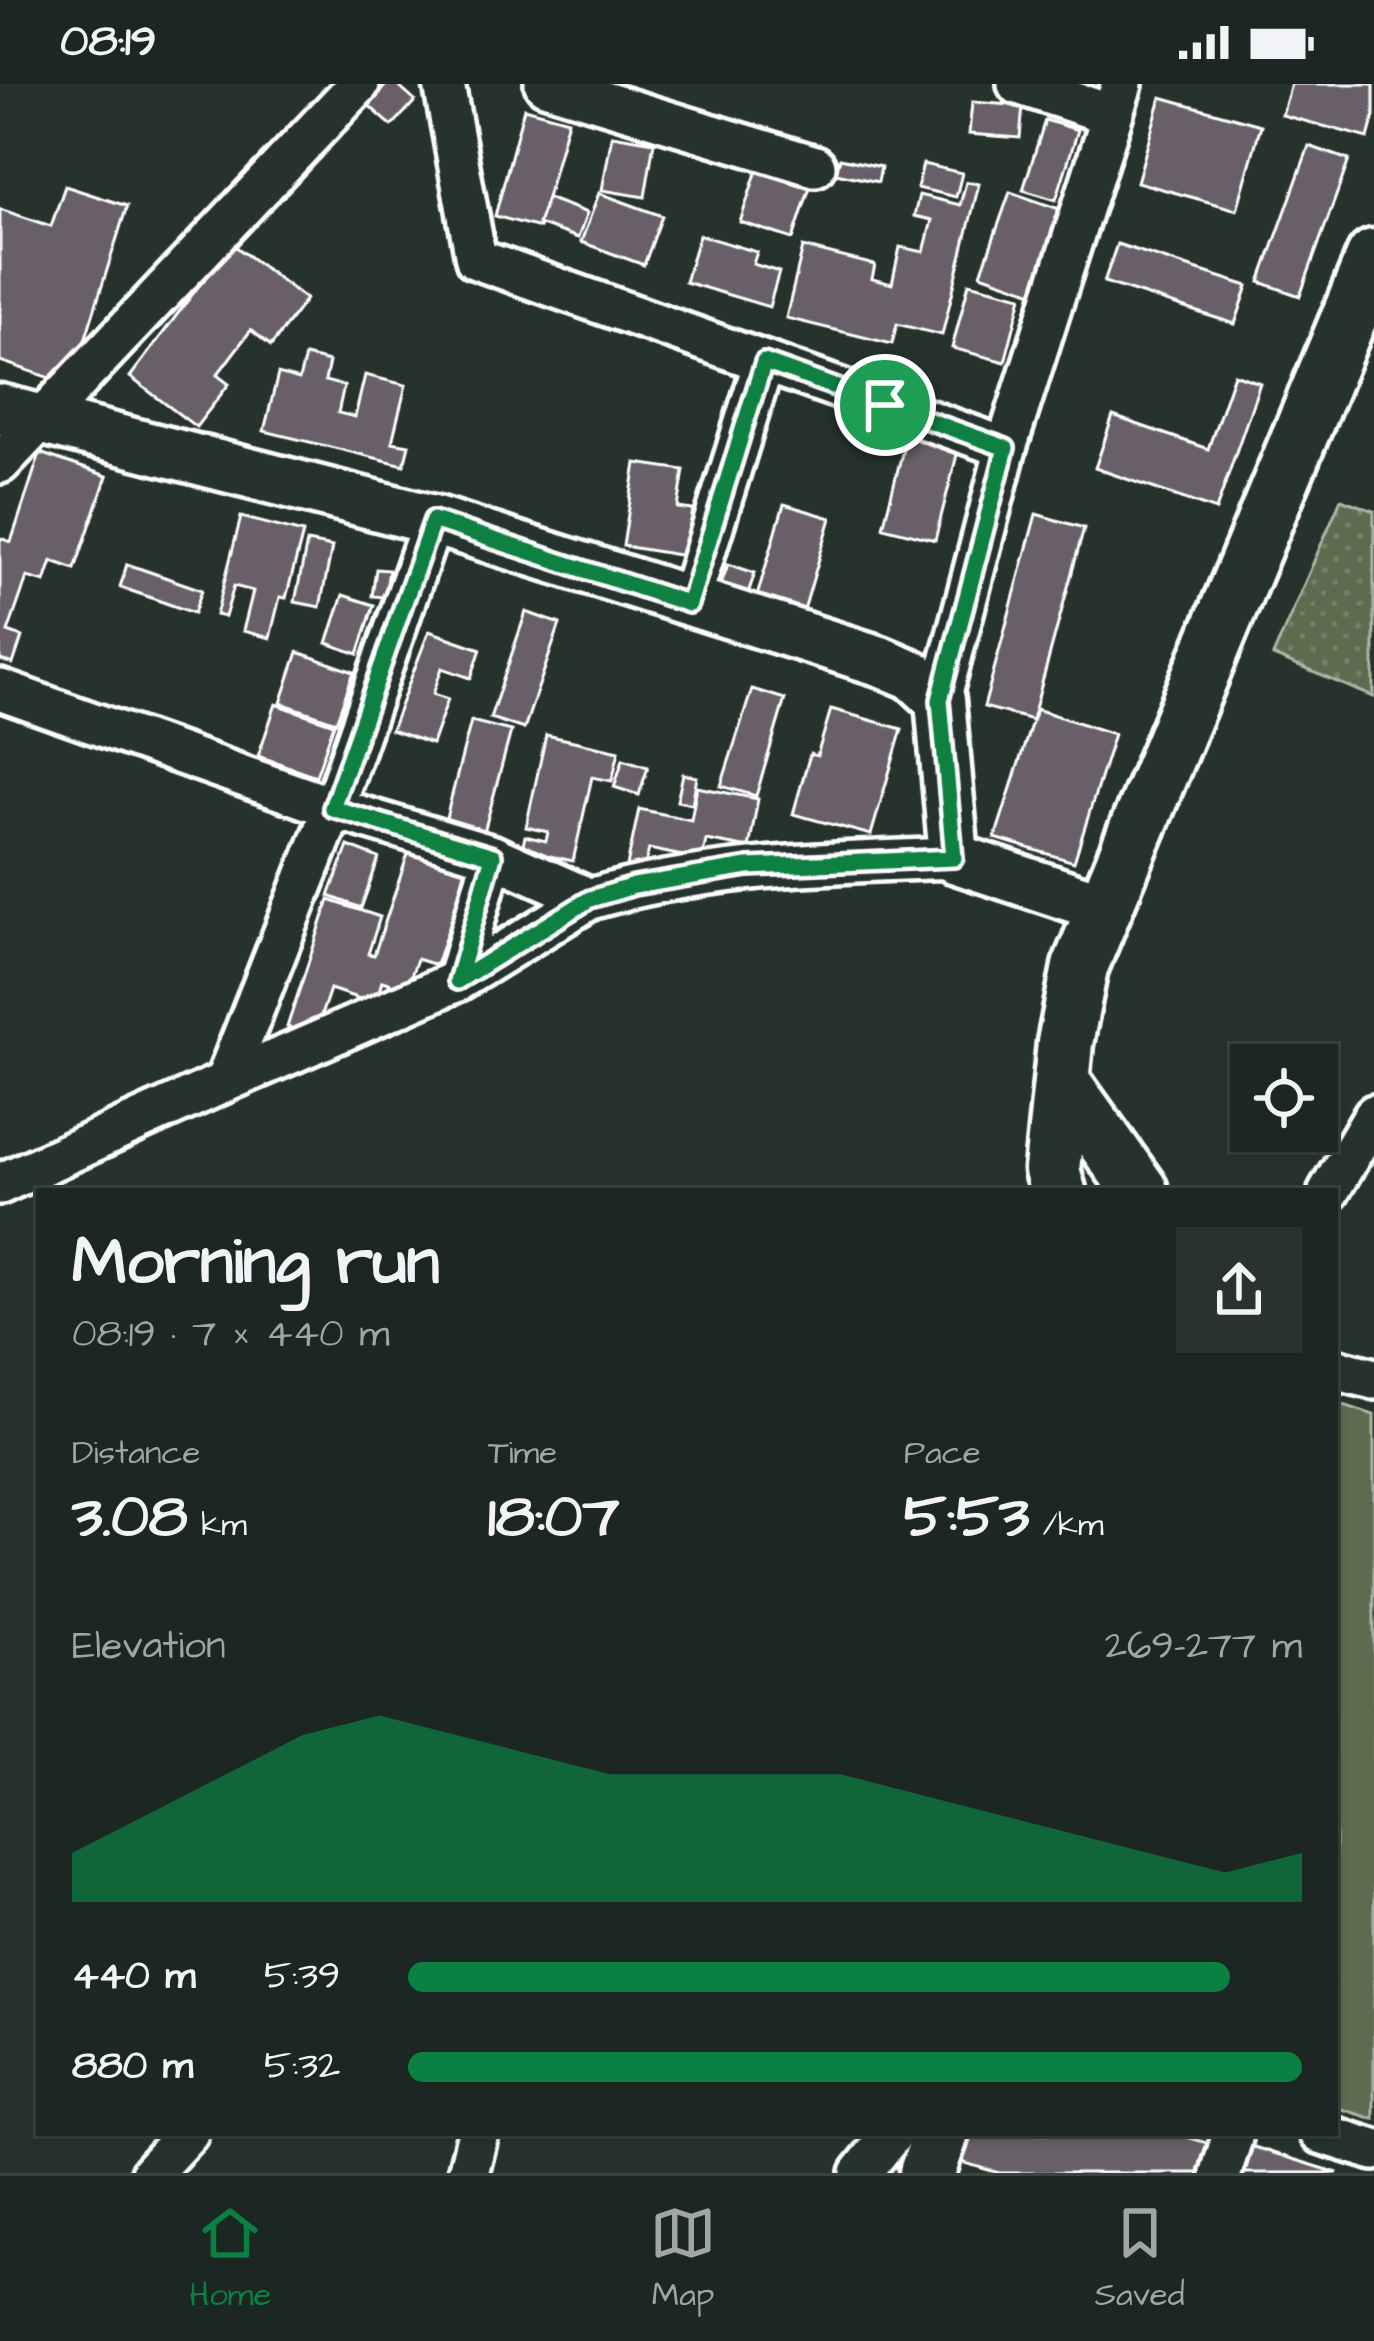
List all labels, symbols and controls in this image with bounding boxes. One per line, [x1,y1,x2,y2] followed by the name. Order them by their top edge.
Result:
[60,11,156,73] text: 08:19
[834,354,936,456] pin
[852,372,918,438] icon: arrive
[1230,1044,1338,1152] map controls
[1230,1044,1338,1152] button: locate
[72,1217,440,1309] text: Morning run
[1176,1227,1302,1353] button: share
[72,1308,390,1362] text: 08:19 · 7 × 440 m
[72,1430,200,1476] text: Distance
[488,1430,557,1476] text: Time
[904,1430,981,1476] text: Pace
[72,1476,188,1559] text: 3.08
[488,1476,619,1559] text: 18:07
[904,1476,1030,1559] text: 5:53
[188,1502,247,1548] text: km
[1030,1502,1104,1548] text: /km
[72,1620,226,1674] text: Elevation
[1105,1620,1302,1674] text: 269–277 m
[72,1950,196,2004] text: 440 m
[264,1950,340,2004] text: 5:39
[72,2040,193,2094] text: 880 m
[264,2040,340,2094] text: 5:32
[189,2200,271,2318] tab: Home
[650,2200,716,2318] tab: Map
[1095,2200,1185,2318] tab: Saved

